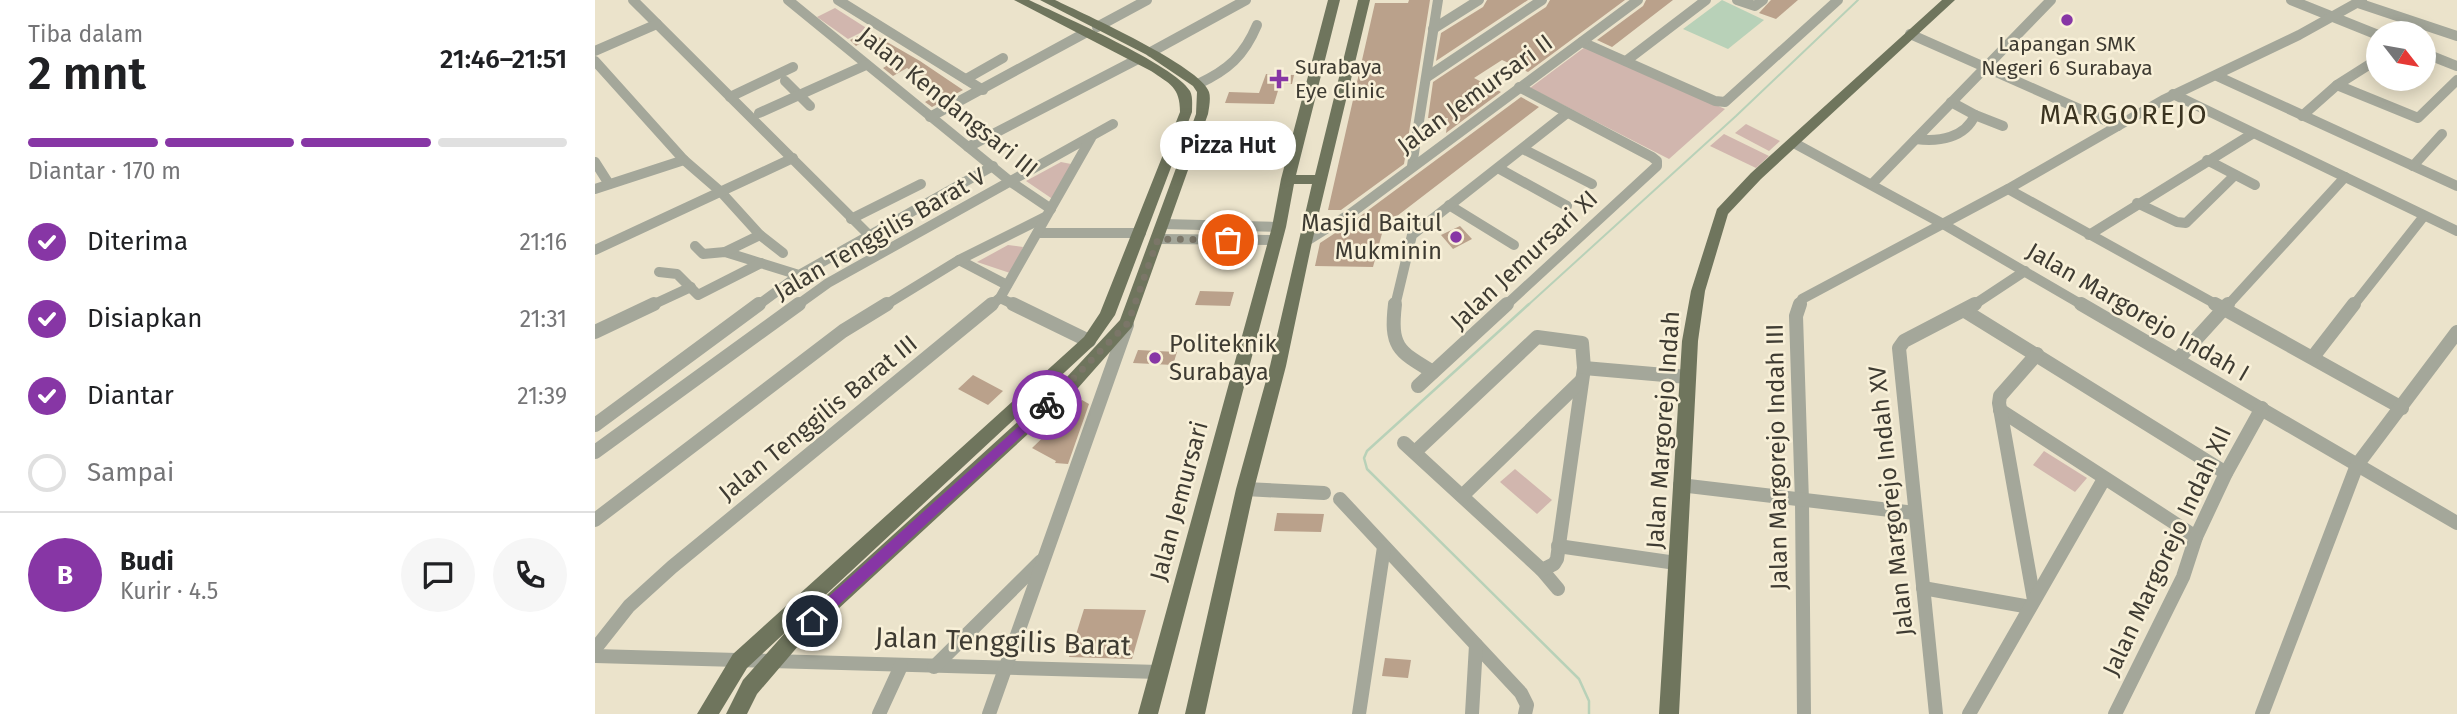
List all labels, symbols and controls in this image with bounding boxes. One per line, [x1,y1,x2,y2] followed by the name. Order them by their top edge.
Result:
[2059,12,2075,28] marker: Lapangan SMK Negeri 6 Surabaya
[28,20,143,48] text: Tiba dalam
[853,21,1043,183] street label: Jalan Kendangsari III
[2366,21,2436,91] north arrow
[2366,21,2436,91] map controls
[1392,28,1558,160] street label: Jalan Jemursari II
[1981,31,2153,81] place label: Lapangan SMK Negeri 6 Surabaya
[440,44,567,75] text: 21:46–21:51
[28,46,146,101] text: 2 mnt
[1295,54,1385,104] place label: Surabaya Eye Clinic
[1269,69,1289,89] marker: Surabaya Eye Clinic
[2039,98,2209,131] district label: MARGOREJO
[1160,121,1296,170] callout: Pizza Hut
[1180,131,1276,159] text: Pizza Hut
[28,157,181,185] text: Diantar · 170 m
[769,162,991,306] street label: Jalan Tenggilis Barat V
[1445,185,1603,335] street label: Jalan Jemursari XI
[1301,209,1442,265] place label: Masjid Baitul Mukminin
[1198,210,1258,270] pin
[1209,221,1247,259] icon: bag
[28,223,66,261] icon: check
[87,226,188,257] text: Diterima
[519,228,567,256] text: 21:16
[1448,229,1464,245] marker: Masjid Baitul Mukminin
[2022,237,2254,387] street label: Jalan Margorejo Indah I
[28,300,66,338] icon: check
[87,303,202,334] text: Disiapkan
[520,305,567,333] text: 21:31
[1641,310,1685,550] street label: Jalan Margorejo Indah
[1761,324,1793,590] street label: Jalan Margorejo Indah III
[713,329,923,507] street label: Jalan Tenggilis Barat III
[1169,330,1278,386] place label: Politeknik Surabaya
[1147,350,1163,366] marker: Politeknik Surabaya
[1863,364,1919,637] street label: Jalan Margorejo Indah XV
[1012,370,1082,440] courier
[28,377,66,415] icon: check
[87,380,174,411] text: Diantar
[517,382,567,410] text: 21:39
[1028,386,1066,424] icon: bike
[1144,418,1214,584] street label: Jalan Jemursari
[2097,422,2237,680] street label: Jalan Margorejo Indah XII
[87,457,174,488] text: Sampai
[401,538,475,612] button: chat
[493,538,567,612] button: phone
[120,546,174,577] text: Budi
[57,560,73,591] text: B
[120,577,218,605] text: Kurir · 4.5
[782,591,842,651] pin
[793,602,831,640] icon: home
[874,621,1132,662] street label: Jalan Tenggilis Barat

